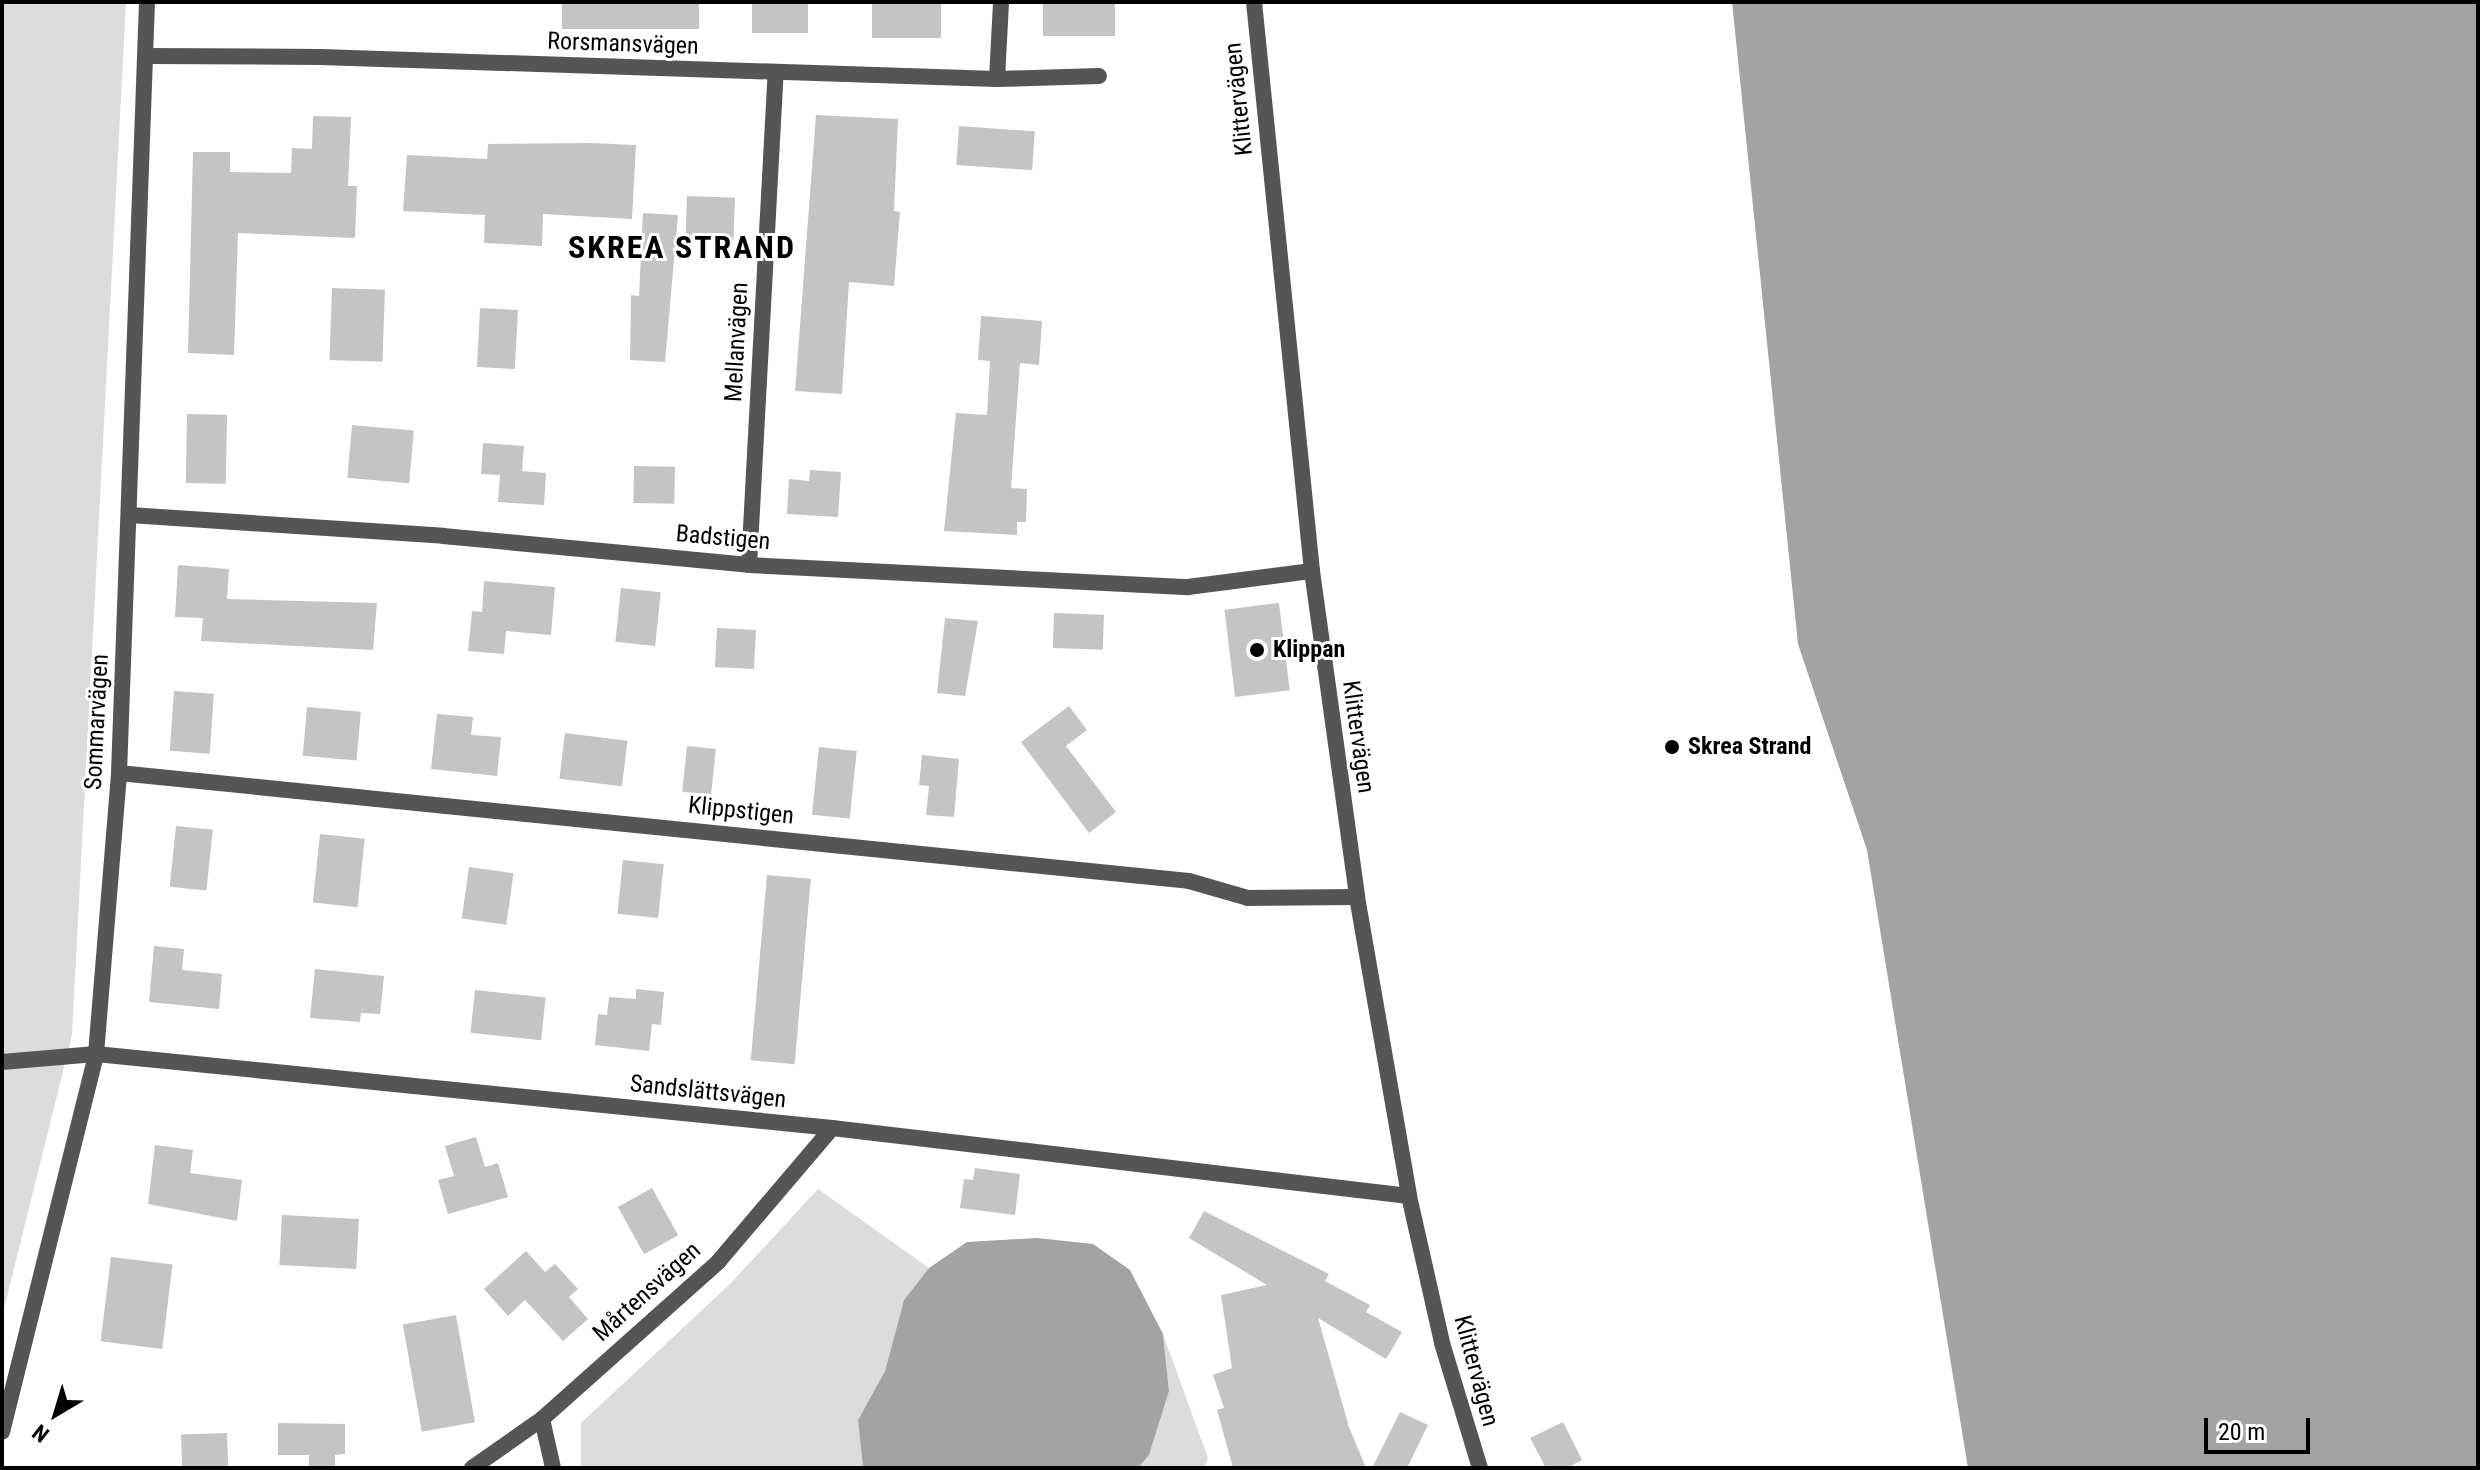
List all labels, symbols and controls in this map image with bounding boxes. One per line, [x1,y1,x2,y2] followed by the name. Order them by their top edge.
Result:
[547,27,699,61] street label: Rorsmansvägen
[1219,41,1259,157] street label: Klittervägen
[568,228,796,266] district label: SKREA STRAND
[719,281,755,403] street label: Mellanvägen
[675,520,771,556] street label: Badstigen
[1273,636,1345,664] place label: Klippan
[1248,641,1266,659] marker: Klippan
[79,653,115,791] street label: Sommarvägen
[1336,679,1380,795] street label: Klittervägen
[1688,733,1811,761] place label: Skrea Strand
[1663,738,1681,756] marker: Skrea Strand
[687,791,795,831] street label: Klippstigen
[628,1069,788,1115] street label: Sandslättsvägen
[587,1236,707,1348] street label: Mårtensvägen
[1447,1313,1505,1429] street label: Klittervägen
[16,1374,96,1454] north arrow
[2208,1402,2314,1452] scale bar
[2218,1418,2265,1446] text: 20 m
[28,1419,54,1447] text: N

